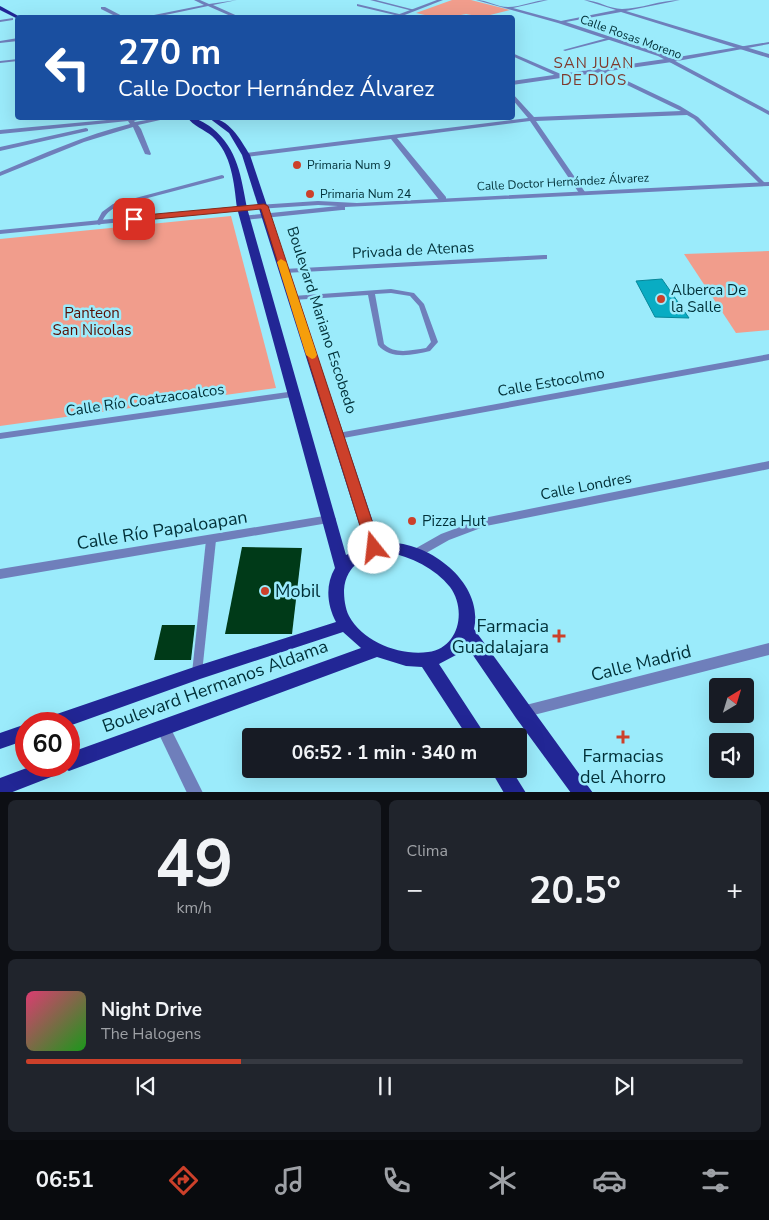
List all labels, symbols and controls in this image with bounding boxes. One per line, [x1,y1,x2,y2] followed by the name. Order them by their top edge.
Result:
[578,11,684,63] street label: Calle Rosas Moreno
[118,29,221,76] text: 270 m
[35,35,100,100] icon: left
[554,53,634,90] district label: SAN JUAN DE DIOS
[118,74,434,104] text: Calle Doctor Hernández Álvarez
[307,157,391,173] place label: Primaria Num 9
[291,159,303,171] marker: Primaria Num 9
[476,169,650,195] street label: Calle Doctor Hernández Álvarez
[320,186,411,202] place label: Primaria Num 24
[304,188,316,200] marker: Primaria Num 24
[113,198,155,240] pin
[120,205,148,233] icon: arrive
[282,224,362,416] street label: Boulevard Mariano Escobedo
[351,237,475,263] street label: Privada de Atenas
[671,280,746,317] place label: Alberca De la Salle
[655,293,667,305] marker: Alberca De la Salle
[53,303,131,340] park label: Panteon San Nicolas
[496,363,606,401] street label: Calle Estocolmo
[64,379,226,421] street label: Calle Río Coatzacoalcos
[539,467,633,505] street label: Calle Londres
[75,505,249,555] street label: Calle Río Papaloapan
[422,511,486,531] place label: Pizza Hut
[406,515,418,527] marker: Pizza Hut
[347,521,399,573] position arrow
[275,579,321,603] place label: Mobil
[259,585,271,597] marker: Mobil
[452,614,549,659] place label: Farmacia Guadalajara
[553,630,565,642] marker: Farmacia Guadalajara
[99,634,331,738] street label: Boulevard Hermanos Aldama
[588,639,694,687] street label: Calle Madrid
[709,678,754,722] north arrow
[709,678,754,778] map controls
[15,712,80,777] speed limit sign: 60
[617,731,629,743] marker: Farmacias del Ahorro
[709,733,754,778] button: sound
[292,740,477,766] text: 06:52 · 1 min · 340 m
[580,744,666,789] place label: Farmacias del Ahorro
[155,820,233,909] text: 49
[407,840,448,862] text: Clima
[529,865,621,916] text: 20.5°
[407,871,423,909] text: −
[726,871,743,909] text: +
[177,897,212,919] text: km/h
[101,997,202,1023] text: Night Drive
[101,1023,201,1045] text: The Halogens
[132,1072,160,1100] icon: previous
[371,1072,399,1100] icon: pause
[610,1072,638,1100] icon: next
[166,1163,201,1198] icon: directions
[272,1163,307,1198] icon: music
[379,1163,414,1198] icon: phone
[485,1163,520,1198] icon: climate
[592,1163,627,1198] icon: car
[698,1163,733,1198] icon: filters
[36,1165,94,1195] text: 06:51

